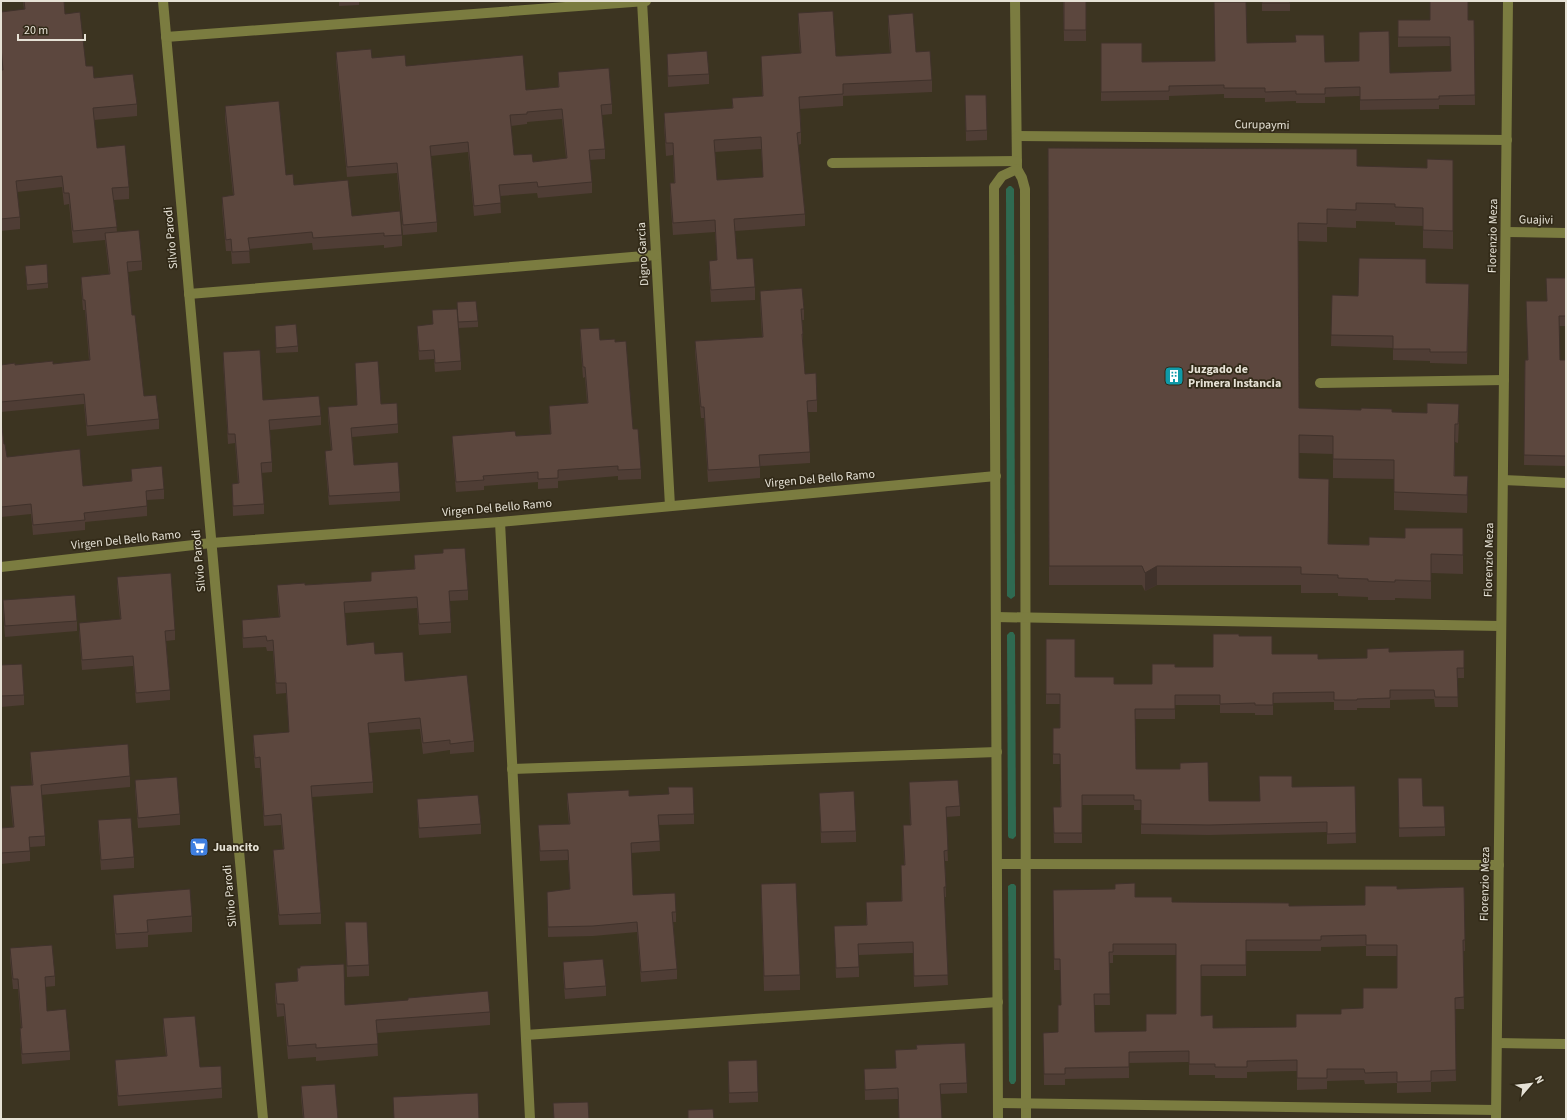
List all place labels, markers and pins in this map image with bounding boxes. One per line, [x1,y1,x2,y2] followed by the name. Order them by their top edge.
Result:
[1188,361,1281,392] place label: Juzgado de Primera Instancia
[1163,365,1185,387] building icon: Juzgado de Primera Instancia
[188,836,210,858] supermarket icon: Juancito
[213,839,259,856] place label: Juancito

